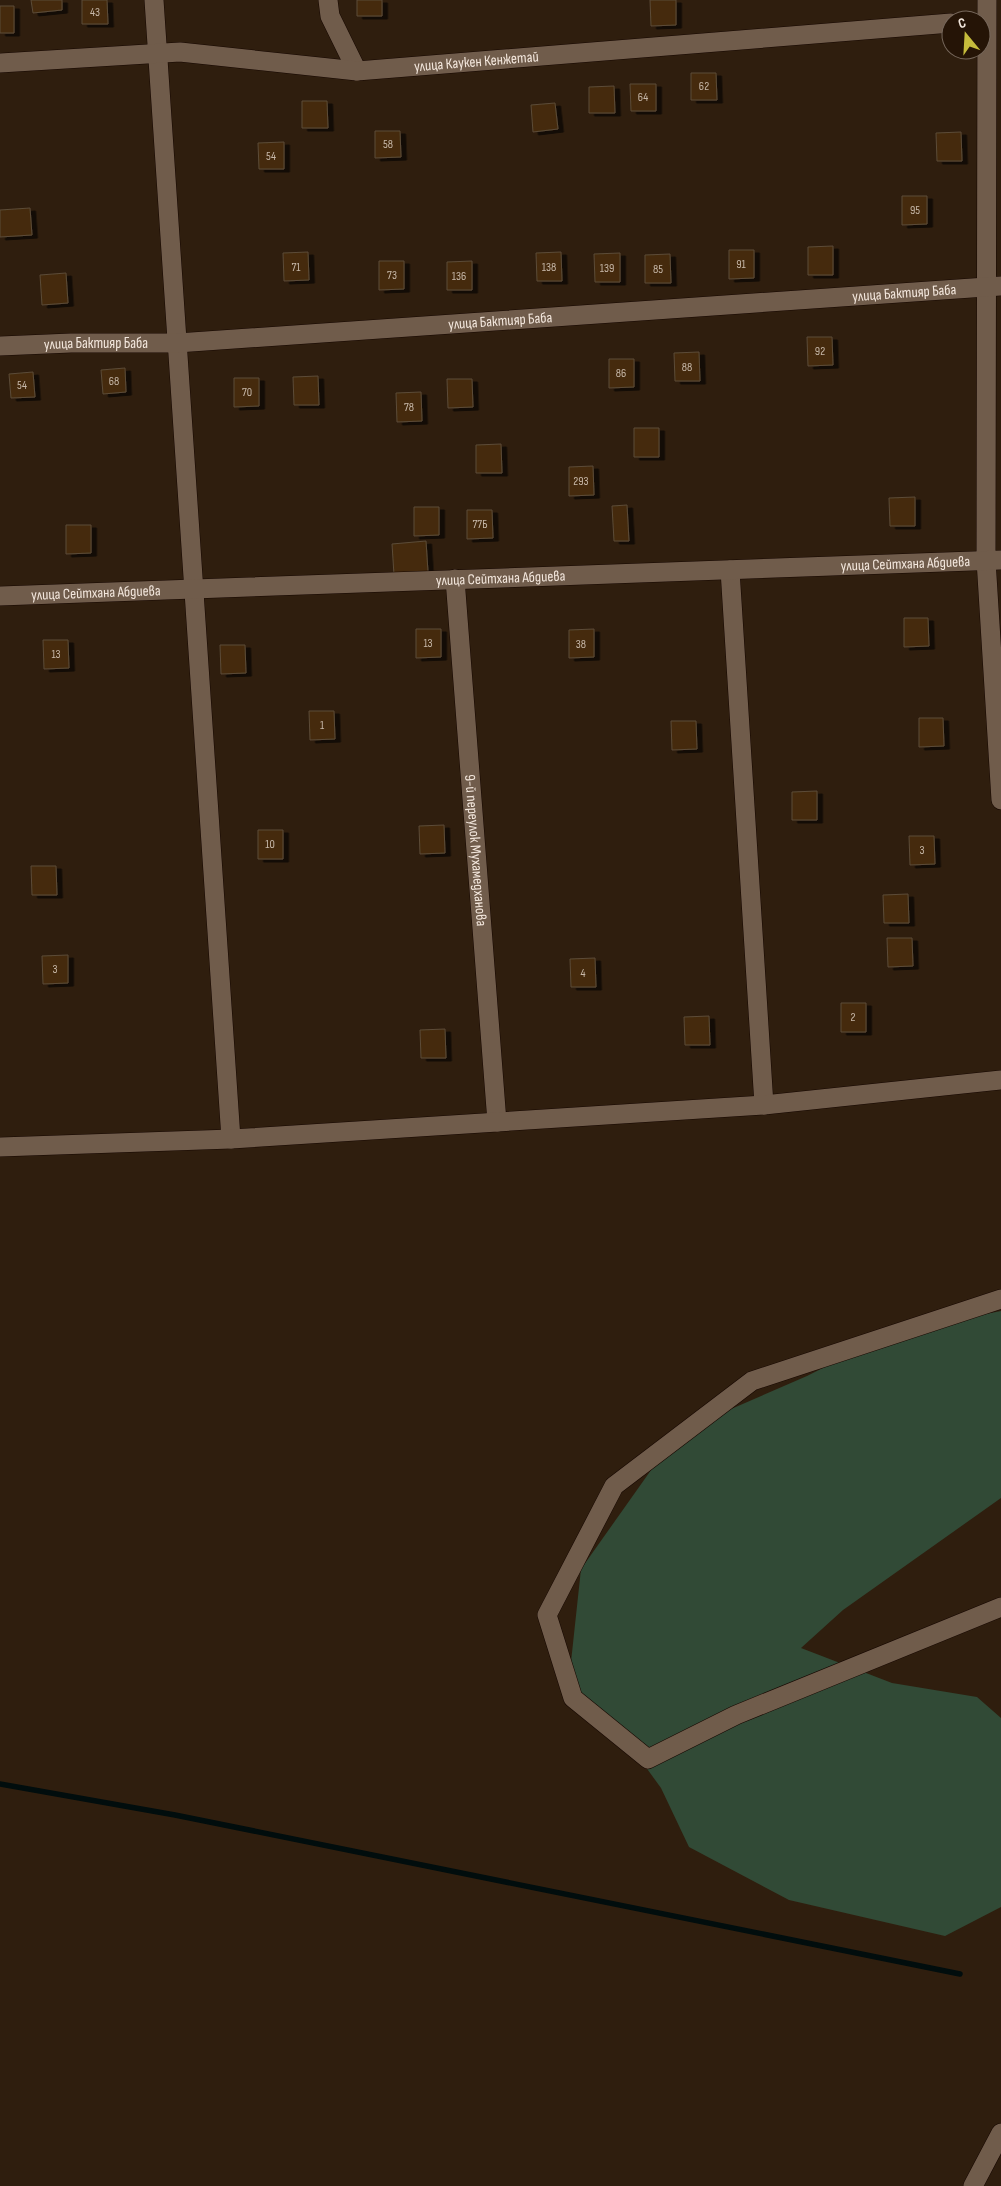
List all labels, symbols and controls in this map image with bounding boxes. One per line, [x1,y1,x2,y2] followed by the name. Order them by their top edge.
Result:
[90,5,100,20] house number: 43
[941,10,991,60] north arrow
[956,14,968,32] text: С
[413,47,539,76] street label: улица Каукен Кенжетай
[699,79,709,94] house number: 62
[638,90,648,105] house number: 64
[383,137,393,152] house number: 58
[266,149,276,164] house number: 54
[910,203,920,218] house number: 95
[736,257,747,272] house number: 91
[291,260,301,275] house number: 71
[542,260,556,275] house number: 138
[600,261,614,276] house number: 139
[653,262,663,277] house number: 85
[387,268,397,283] house number: 73
[452,269,466,284] house number: 136
[852,280,957,306] street label: улица Бактияр Баба
[447,308,553,334] street label: улица Бактияр Баба
[43,333,148,354] street label: улица Бактияр Баба
[815,344,825,359] house number: 92
[682,360,692,375] house number: 88
[616,366,626,381] house number: 86
[109,374,119,389] house number: 68
[17,378,27,393] house number: 54
[242,385,252,400] house number: 70
[404,400,414,415] house number: 78
[573,474,589,489] house number: 293
[473,517,487,532] house number: 77Б
[840,552,971,575] street label: улица Сейтхана Абдиева
[436,566,566,590] street label: улица Сейтхана Абдиева
[31,581,161,604] street label: улица Сейтхана Абдиева
[423,636,433,651] house number: 13
[576,637,586,652] house number: 38
[51,647,61,662] house number: 13
[320,718,325,733] house number: 1
[461,774,491,927] street label: 9-й переулок Мухамедханова
[265,837,275,852] house number: 10
[919,843,925,858] house number: 3
[52,962,58,977] house number: 3
[580,966,586,981] house number: 4
[851,1010,856,1025] house number: 2

